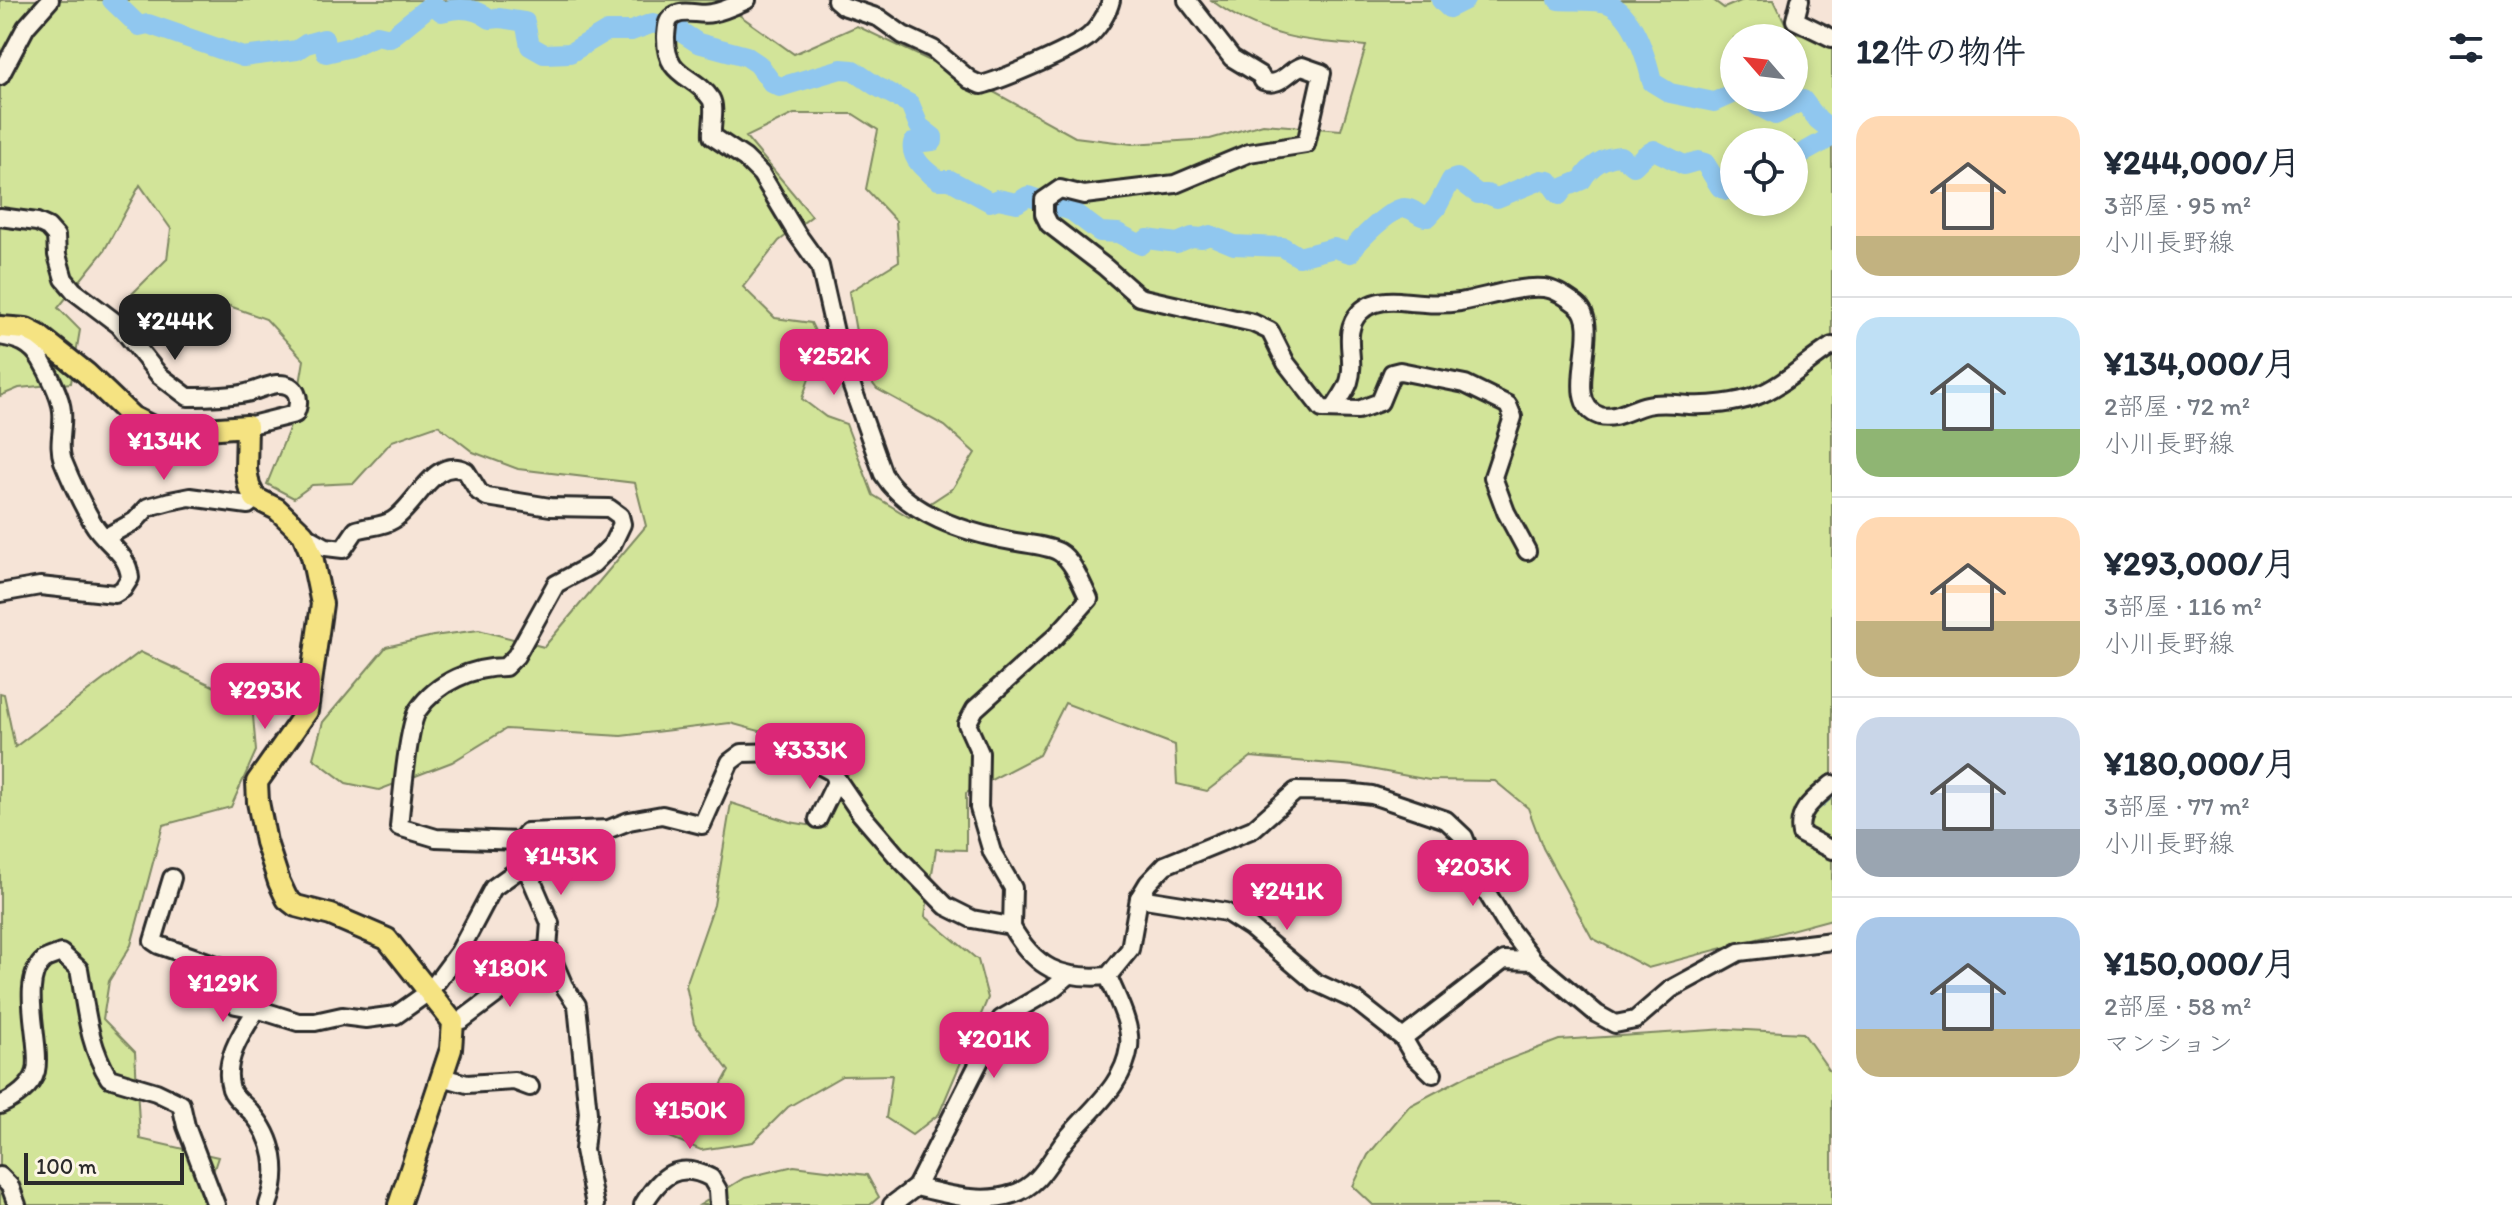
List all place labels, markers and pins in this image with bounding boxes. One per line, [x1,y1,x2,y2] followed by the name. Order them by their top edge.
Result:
[119,294,231,362] pin: ¥244K
[778,329,890,397] pin: ¥252K
[108,414,220,482] pin: ¥134K
[209,663,321,731] pin: ¥293K
[754,723,866,791] pin: ¥333K
[505,829,617,897] pin: ¥143K
[1417,840,1529,908] pin: ¥203K
[1231,864,1343,932] pin: ¥241K
[454,941,566,1009] pin: ¥180K
[167,956,279,1024] pin: ¥129K
[938,1012,1050,1080] pin: ¥201K
[634,1083,746,1151] pin: ¥150K

